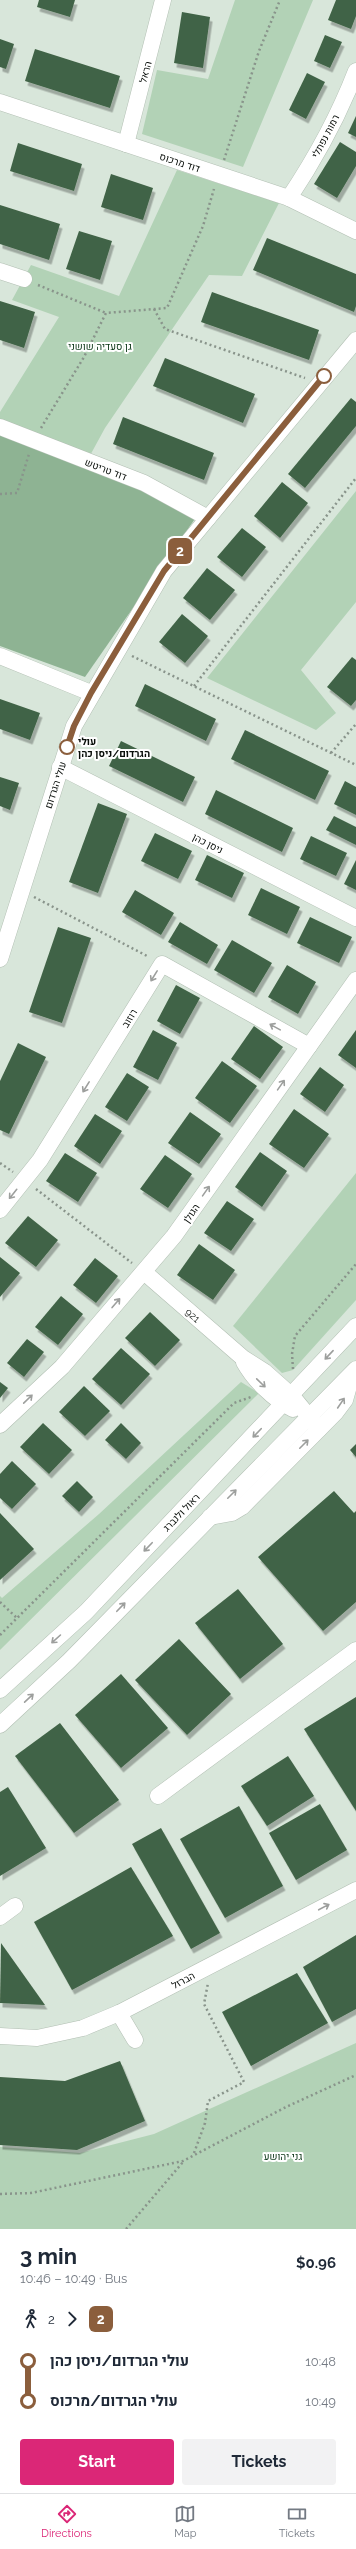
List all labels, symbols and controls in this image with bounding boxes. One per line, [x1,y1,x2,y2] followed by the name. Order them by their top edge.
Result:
[137,60,154,84] street label: הראל
[309,113,341,160] street label: רמות נפתלי
[158,151,201,174] street label: דוד מרכוס
[68,341,132,352] park label: גן סעדיה שושני
[316,368,332,384] unlabelled marker
[83,456,128,483] street label: דוד טריטש
[167,538,193,564] line badge: 2
[176,543,184,559] text: 2
[78,736,150,759] place label: עולי הגרדום/ניסן כהן
[59,739,75,755] marker: עולי הגרדום/ניסן כהן
[43,760,68,810] street label: עולי הגרדום
[191,831,225,856] street label: ניסן כהן
[150,970,158,982] one-way arrow
[120,1007,139,1029] street label: רוזוב
[269,1022,281,1030] one-way arrow
[277,1080,286,1091] one-way arrow
[82,1081,90,1092] one-way arrow
[202,1186,210,1197] one-way arrow
[9,1189,17,1200] one-way arrow
[181,1202,202,1225] street label: הגולן
[112,1298,121,1309] one-way arrow
[183,1306,203,1325] street label: 921
[325,1350,334,1360] one-way arrow
[256,1378,266,1388] one-way arrow
[23,1394,33,1403] one-way arrow
[338,1397,346,1409] one-way arrow
[252,1428,261,1438] one-way arrow
[299,1439,309,1449] one-way arrow
[227,1489,237,1499] one-way arrow
[161,1491,202,1533] street label: ראול ולנברג
[143,1542,152,1552] one-way arrow
[116,1602,126,1612] one-way arrow
[51,1635,61,1644] one-way arrow
[23,1694,33,1703] one-way arrow
[318,1902,330,1910] one-way arrow
[170,1970,197,1991] street label: הברזל
[264,2151,302,2162] park label: גני יהושע
[20,2243,77,2269] text: 3 min
[296,2254,336,2272] text: $0.96
[20,2271,127,2286] text: 10:46 – 10:49 · Bus
[20,2308,42,2330] icon: walk
[61,2308,83,2330] icon: forward
[97,2311,105,2327] text: 2
[48,2312,55,2327] text: 2
[50,2352,189,2370] text: עולי הגרדום/ניסן כהן
[305,2354,336,2369] text: 10:48
[50,2392,178,2410] text: עולי הגרדום/מרכוס
[305,2394,336,2409] text: 10:49
[20,2439,174,2485] button: Start
[182,2439,336,2485] button: Tickets
[41,2503,92,2540] tab: Directions
[174,2503,197,2540] tab: Map
[279,2503,315,2540] tab: Tickets

